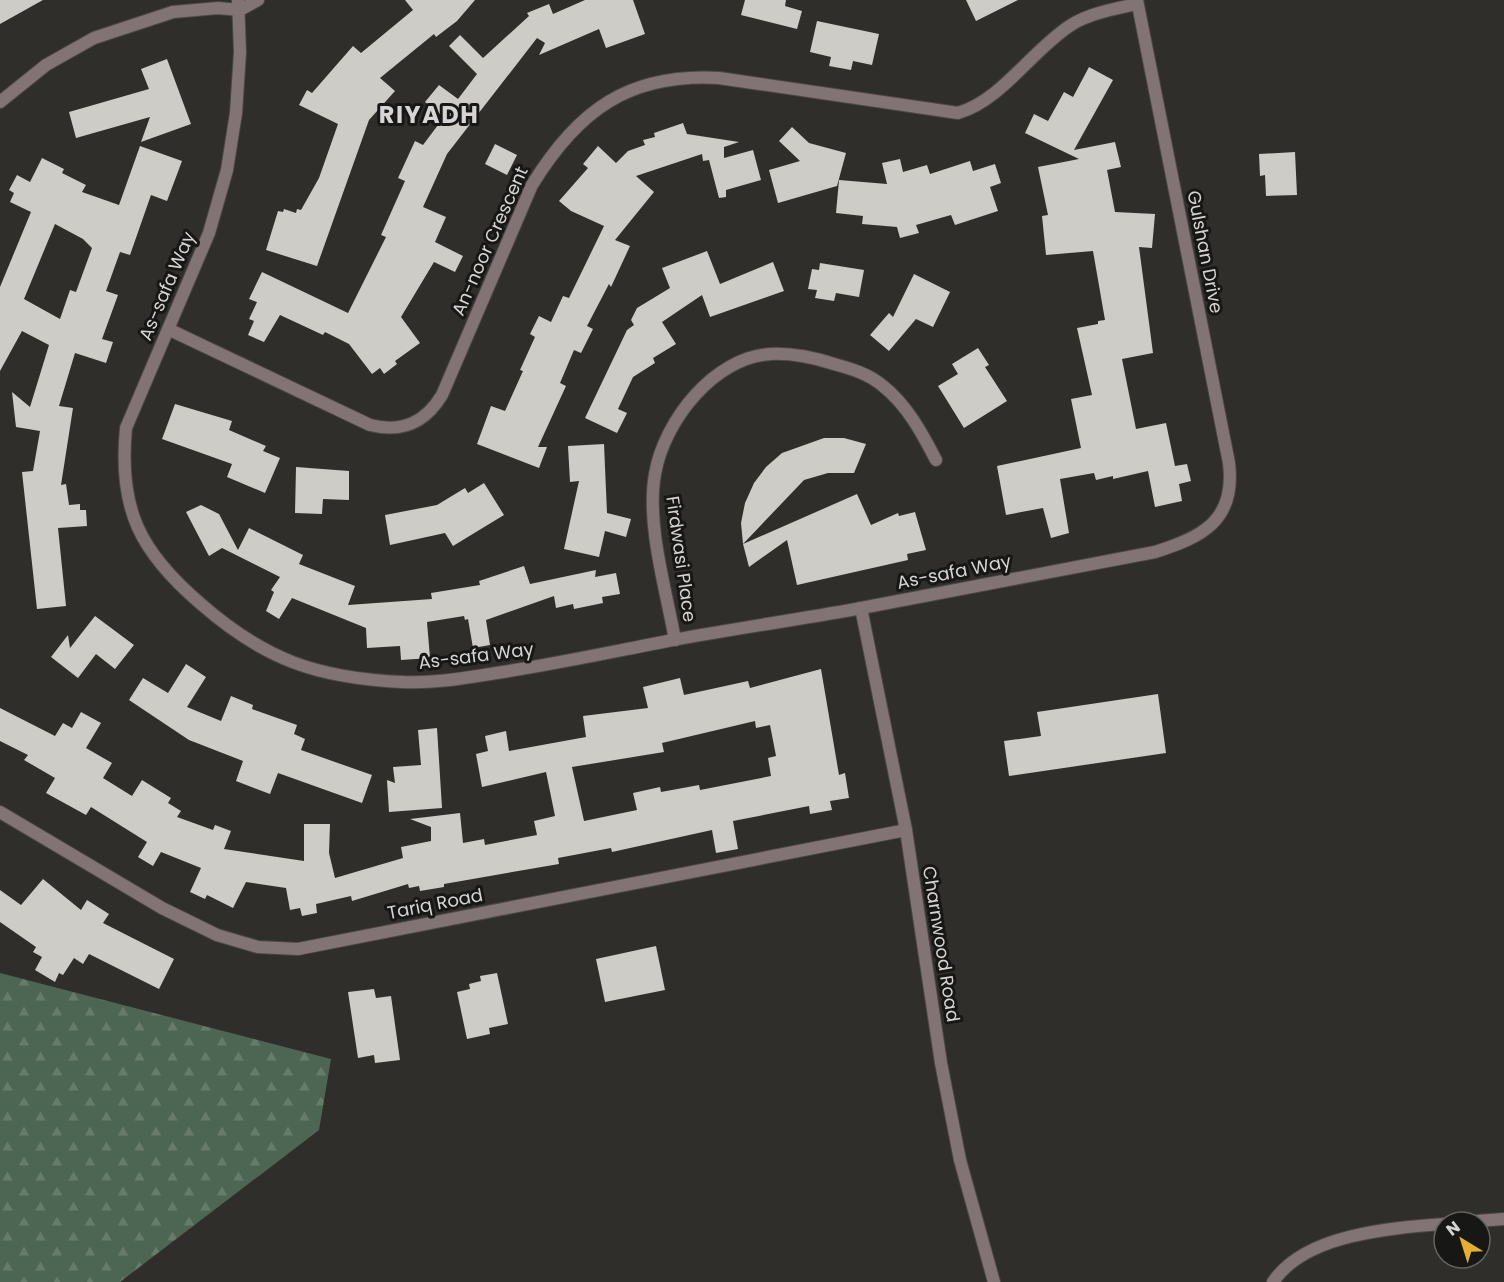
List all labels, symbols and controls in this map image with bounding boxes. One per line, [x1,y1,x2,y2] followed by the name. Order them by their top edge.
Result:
[379,98,479,131] district label: RIYADH
[445,162,534,319] street label: An-noor Crescent
[1181,188,1230,315] street label: Gulshan Drive
[132,228,201,344] street label: As-safa Way
[660,494,703,624] street label: Firdwasi Place
[895,548,1013,595] street label: As-safa Way
[417,636,535,675] street label: As-safa Way
[917,864,966,1024] street label: Charnwood Road
[385,882,485,925] street label: Tariq Road
[1432,1210,1492,1270] north arrow
[1441,1216,1465,1241] text: N

